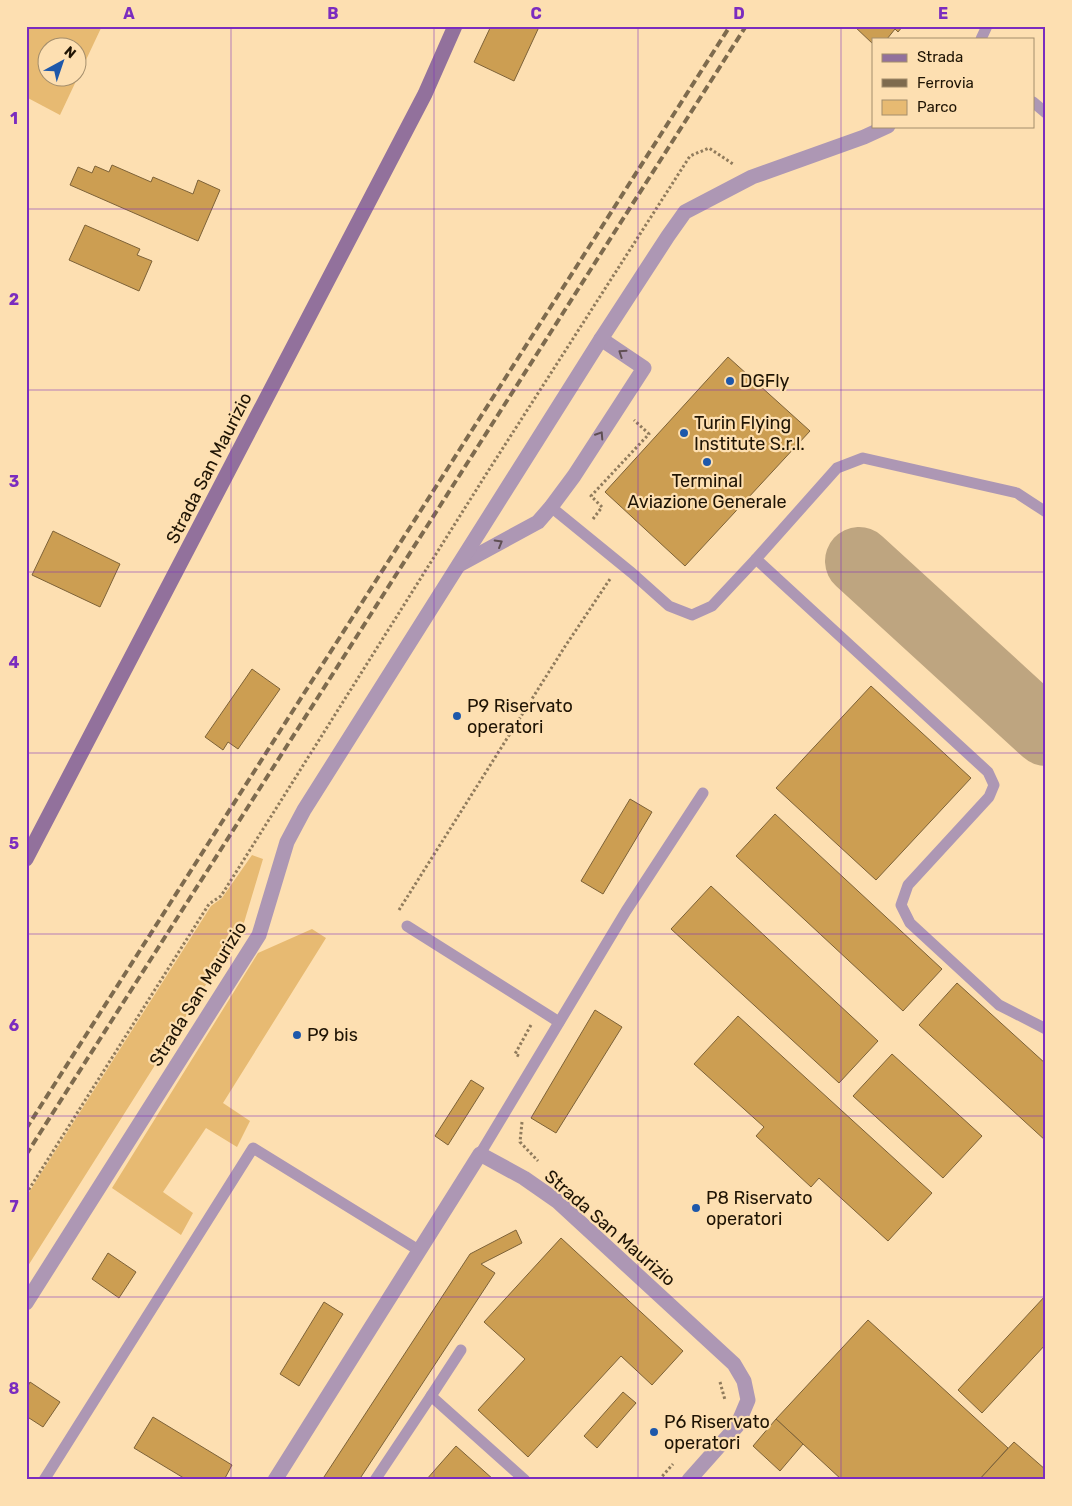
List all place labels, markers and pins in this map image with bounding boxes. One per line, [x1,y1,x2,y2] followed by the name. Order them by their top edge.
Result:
[740,370,790,392] place label: DGFly
[724,375,736,387] marker: DGFly
[694,412,805,455] place label: Turin Flying Institute S.r.l.
[678,427,690,439] marker: Turin Flying Institute S.r.l.
[701,456,713,468] marker: Terminal Aviazione Generale
[627,470,787,513] place label: Terminal Aviazione Generale
[467,695,573,738] place label: P9 Riservato operatori
[451,710,463,722] marker: P9 Riservato operatori
[307,1024,358,1046] place label: P9 bis
[291,1029,303,1041] marker: P9 bis
[706,1187,813,1230] place label: P8 Riservato operatori
[690,1202,702,1214] marker: P8 Riservato operatori
[664,1411,770,1454] place label: P6 Riservato operatori
[648,1426,660,1438] marker: P6 Riservato operatori

